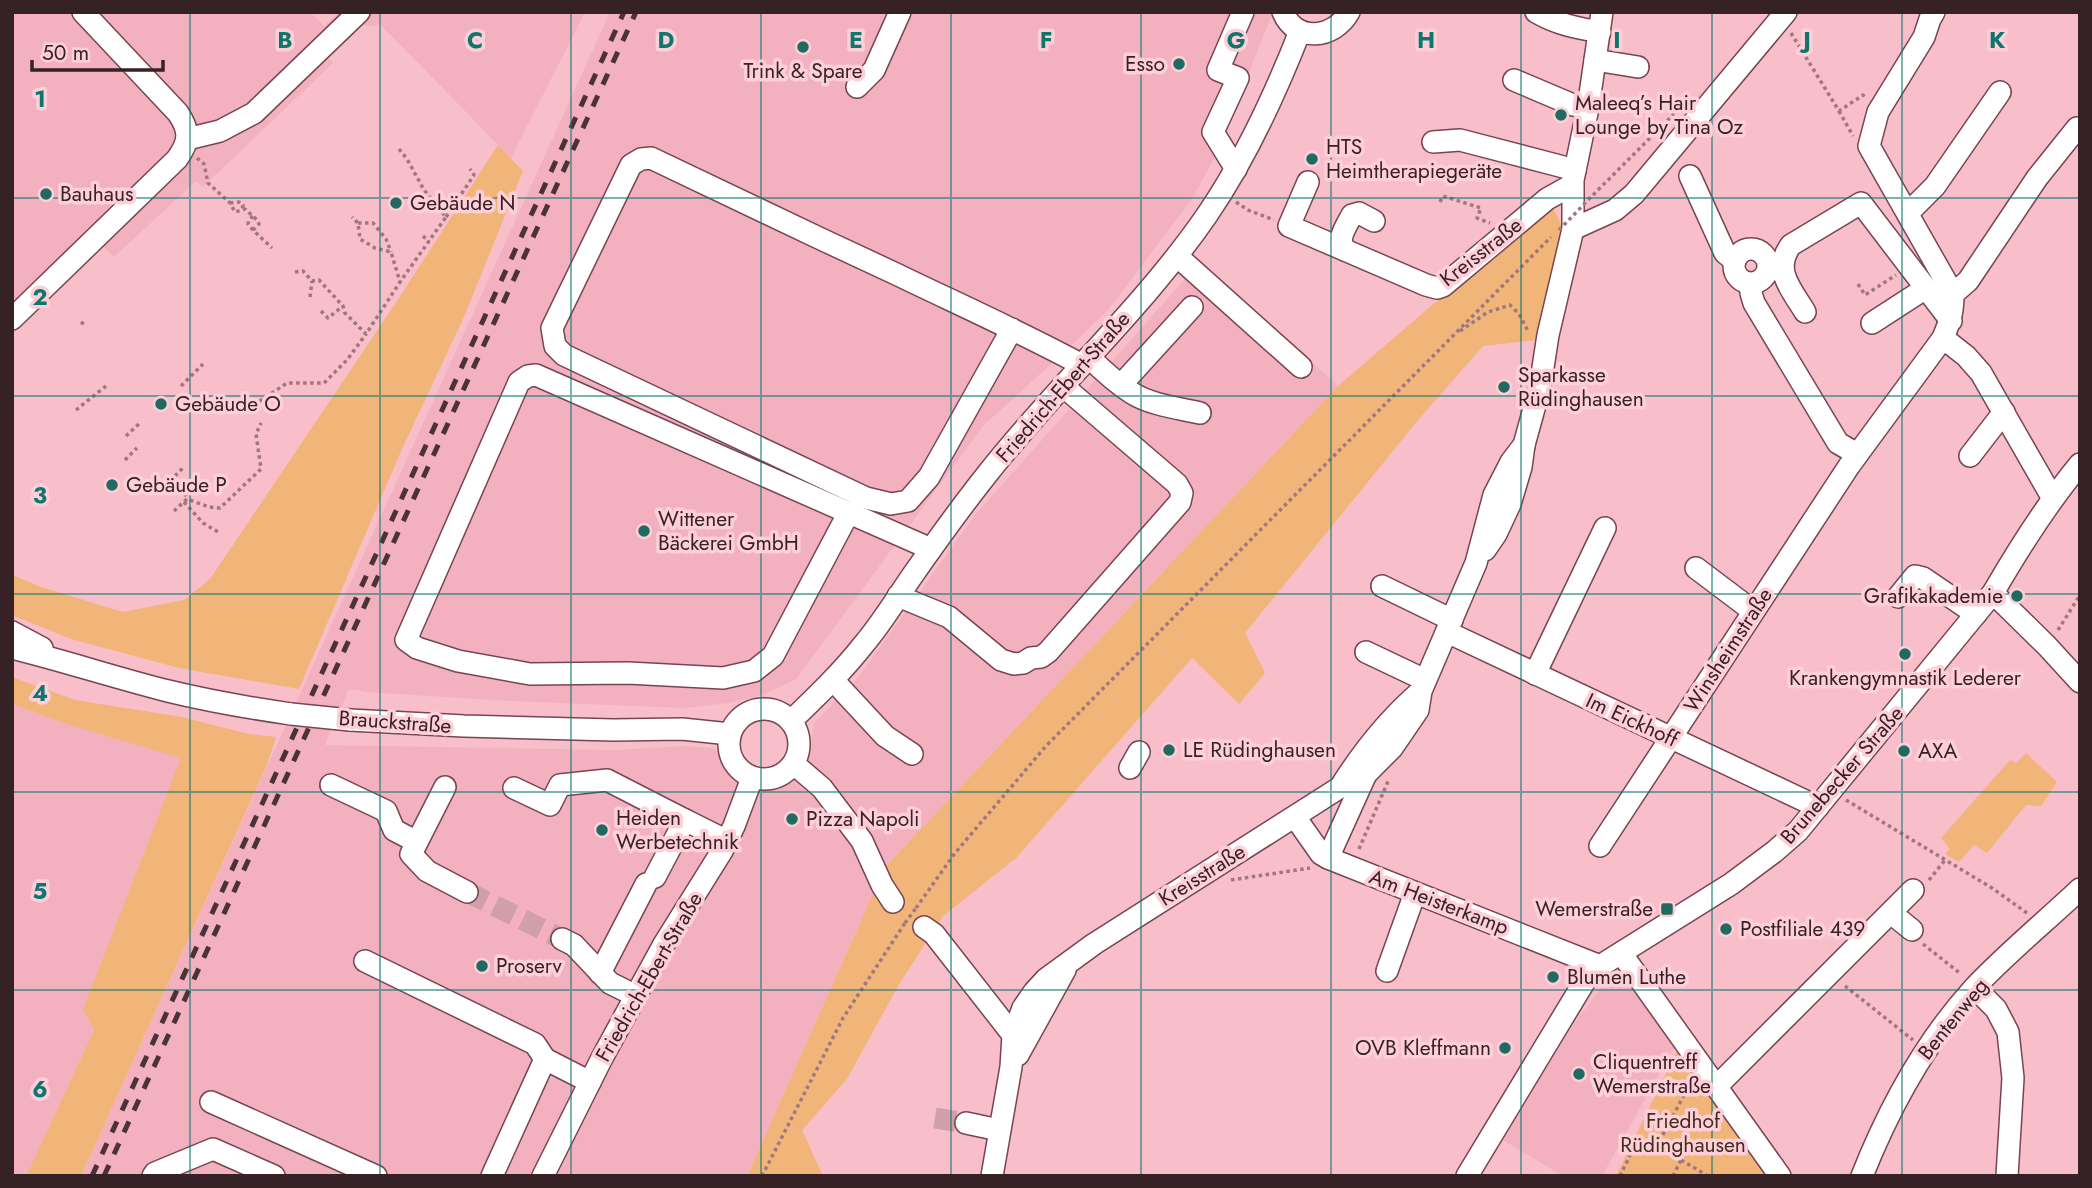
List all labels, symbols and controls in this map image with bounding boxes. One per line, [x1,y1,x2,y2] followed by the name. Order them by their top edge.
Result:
[277,23,293,57] text: B
[467,23,483,57] text: C
[658,23,675,57] text: D
[849,23,863,57] text: E
[1040,23,1052,57] text: F
[1227,23,1245,57] text: G
[1417,23,1435,57] text: H
[1613,23,1621,57] text: I
[1799,23,1811,57] text: J
[1989,23,2006,57] text: K
[32,28,163,72] scale bar
[42,38,89,68] text: 50 m
[795,39,811,55] marker: Trink & Spare
[1125,49,1165,79] place label: Esso
[743,56,863,86] place label: Trink & Spare
[1171,56,1187,72] marker: Esso
[34,82,46,116] text: 1
[1575,88,1743,142] place label: Maleeq’s Hair Lounge by Tina Oz
[1553,107,1569,123] marker: Maleeq’s Hair Lounge by Tina Oz
[1326,132,1502,186] place label: HTS Heimtherapiegeräte
[1304,151,1320,167] marker: HTS Heimtherapiegeräte
[60,179,133,209] place label: Bauhaus
[38,186,54,202] marker: Bauhaus
[410,188,516,218] place label: Gebäude N
[388,195,404,211] marker: Gebäude N
[1434,210,1529,294] street label: Kreisstraße
[32,280,48,314] text: 2
[989,305,1137,469] street label: Friedrich-Ebert-Straße
[1518,360,1644,414] place label: Sparkasse Rüdinghausen
[1496,379,1512,395] marker: Sparkasse Rüdinghausen
[175,389,281,419] place label: Gebäude O
[153,396,169,412] marker: Gebäude O
[126,470,227,500] place label: Gebäude P
[104,477,120,493] marker: Gebäude P
[33,478,47,512] text: 3
[658,504,799,558] place label: Wittener Bäckerei GmbH
[636,523,652,539] marker: Wittener Bäckerei GmbH
[1864,581,2003,611] place label: Grafikakademie
[1677,582,1780,718] street label: Winsheimstraße
[2009,588,2025,604] marker: Grafikakademie
[1897,646,1913,662] marker: Krankengymnastik Lederer
[1789,663,2022,693] place label: Krankengymnastik Lederer
[32,676,48,710] text: 4
[1581,686,1684,755] street label: Im Eickhoff
[1773,699,1911,851] street label: Brunebecker Straße
[338,703,452,741] street label: Brauckstraße
[1183,735,1336,765] place label: LE Rüdinghausen
[1918,736,1958,766] place label: AXA
[1161,742,1177,758] marker: LE Rüdinghausen
[1896,743,1912,759] marker: AXA
[616,803,739,857] place label: Heiden Werbetechnik
[806,804,919,834] place label: Pizza Napoli
[784,811,800,827] marker: Pizza Napoli
[594,822,610,838] marker: Heiden Werbetechnik
[1153,836,1251,913] street label: Kreisstraße
[1365,862,1513,942] street label: Am Heisterkamp
[33,874,47,908] text: 5
[588,887,710,1067] street label: Friedrich-Ebert-Straße
[1535,894,1653,924] place label: Wemerstraße
[1659,901,1675,917] marker: Wemerstraße
[1740,914,1865,944] place label: Postfiliale 439
[1718,921,1734,937] marker: Postfiliale 439
[496,951,563,981] place label: Proserv
[474,958,490,974] marker: Proserv
[1567,962,1686,992] place label: Blumen Luthe
[1545,969,1561,985] marker: Blumen Luthe
[1911,972,1995,1066] street label: Bentenweg
[1355,1033,1491,1063] place label: OVB Kleffmann
[1497,1040,1513,1056] marker: OVB Kleffmann
[1593,1047,1711,1101] place label: Cliquentreff Wemerstraße
[1571,1066,1587,1082] marker: Cliquentreff Wemerstraße
[32,1072,48,1106] text: 6
[1620,1106,1746,1160] park label: Friedhof Rüdinghausen

